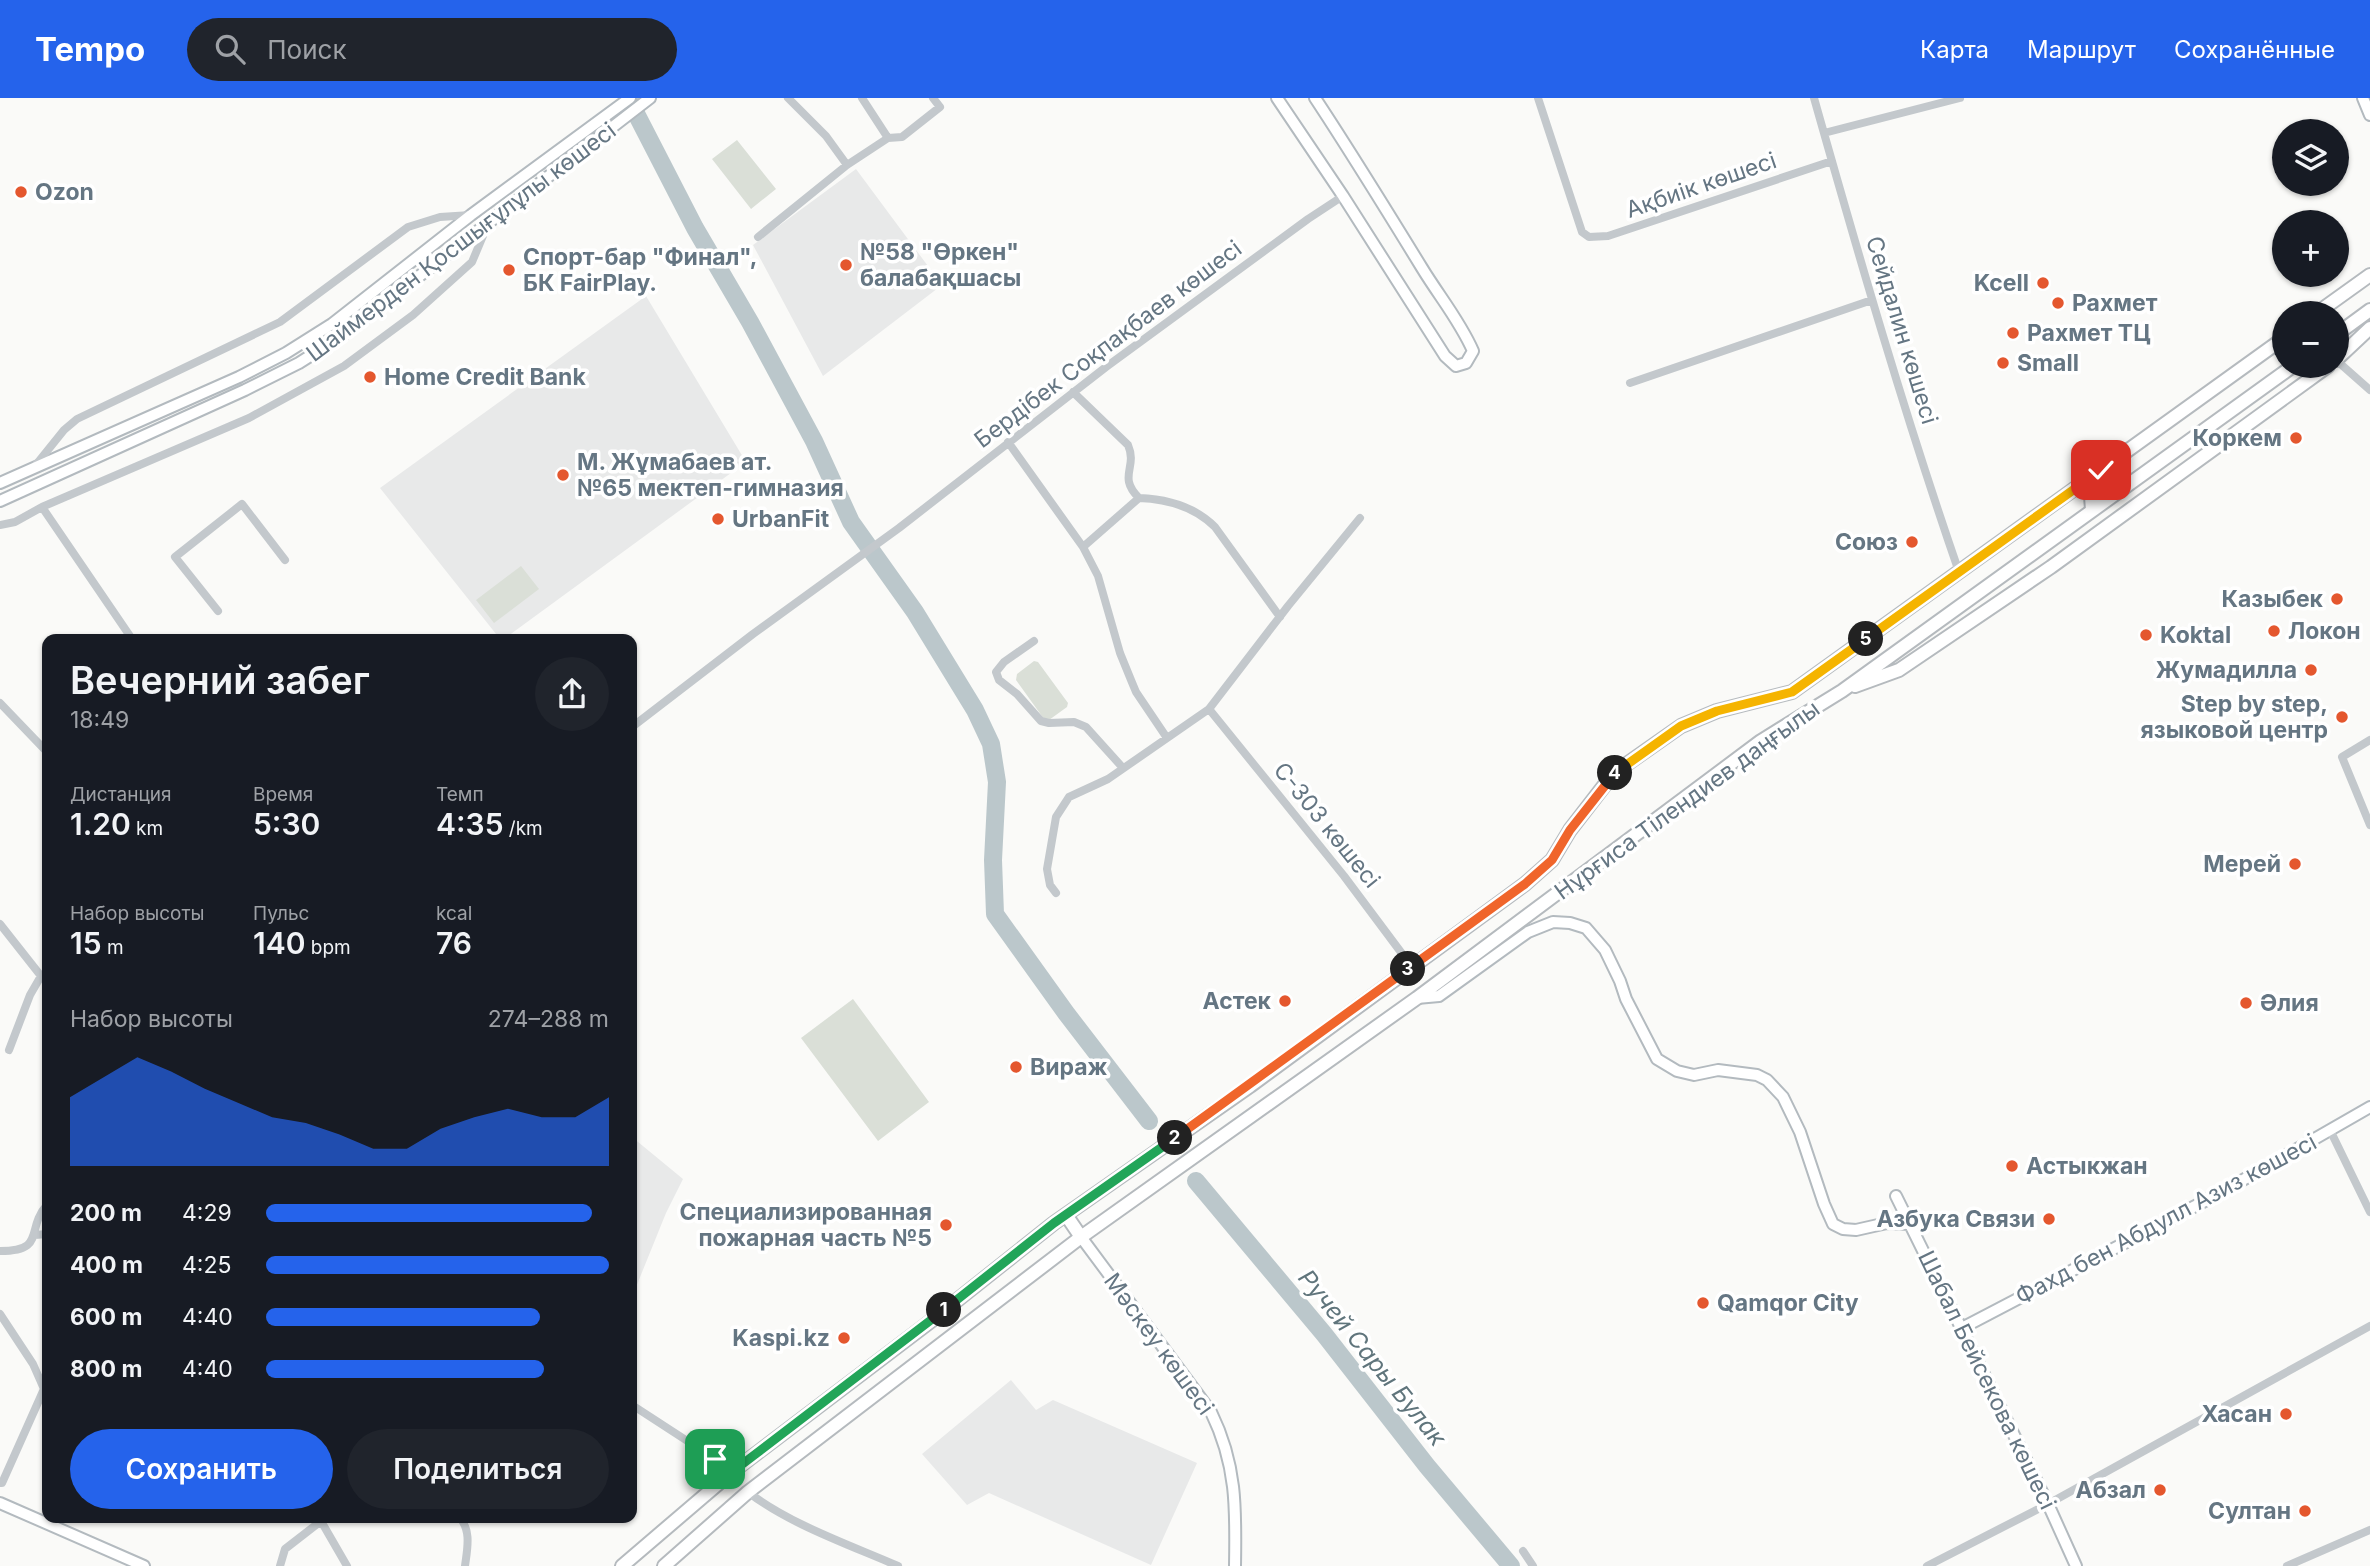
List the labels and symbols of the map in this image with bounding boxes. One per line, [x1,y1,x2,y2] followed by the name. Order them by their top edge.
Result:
[301,116,621,368] street label: Шаймерден Қосшығұлұлы көшесі
[1622,146,1780,224] street label: Ақбиік көшесі
[35,178,94,206] place label: Ozon
[13,184,29,200] marker: Ozon
[1860,233,1944,427] street label: Сейдалин көшесі
[969,234,1247,454] street label: Бердібек Соқпақбаев көшесі
[860,238,1021,292] place label: №58 "Өркен" балабақшасы
[523,243,757,297] place label: Спорт-бар "Финал", БК FairPlay.
[838,257,854,273] marker: №58 "Өркен" балабақшасы
[501,262,517,278] marker: Спорт-бар "Финал", БК FairPlay.
[1974,269,2029,297] place label: Kcell
[2035,275,2051,291] marker: Kcell
[2072,289,2158,317] place label: Рахмет
[2050,295,2066,311] marker: Рахмет
[2027,319,2151,347] place label: Рахмет ТЦ
[2005,325,2021,341] marker: Рахмет ТЦ
[2017,349,2079,377] place label: Small
[1995,355,2011,371] marker: Small
[384,363,586,391] place label: Home Credit Bank
[362,369,378,385] marker: Home Credit Bank
[2192,424,2282,452] place label: Коркем
[2288,430,2304,446] marker: Коркем
[2071,440,2131,500] pin
[577,448,844,502] place label: М. Жұмабаев ат. №65 мектеп-гимназия
[555,467,571,483] marker: М. Жұмабаев ат. №65 мектеп-гимназия
[732,505,830,533] place label: UrbanFit
[710,511,726,527] marker: UrbanFit
[1835,528,1898,556] place label: Союз
[1904,534,1920,550] marker: Союз
[2221,585,2324,613] place label: Казыбек
[2329,591,2345,607] marker: Казыбек
[2288,617,2361,645] place label: Локон
[2160,621,2231,649] place label: Koktal
[1848,622,1884,656] pin: 5
[2266,623,2282,639] marker: Локон
[2138,627,2154,643] marker: Koktal
[2156,656,2297,684] place label: Жумадилла
[2303,662,2319,678] marker: Жумадилла
[2141,690,2328,744] place label: Step by step, языковой центр
[1549,694,1825,906] street label: Нұрғиса Тілендиев даңғылы
[2334,709,2350,725] marker: Step by step, языковой центр
[1598,756,1632,790] pin: 4
[1268,757,1386,893] street label: С-303 көшесі
[2203,850,2281,878] place label: Мерей
[2287,856,2303,872] marker: Мерей
[1390,952,1426,986] pin: 3
[1203,987,1272,1015] place label: Астек
[2260,989,2319,1017] place label: Әлия
[1277,993,1293,1009] marker: Астек
[2238,995,2254,1011] marker: Әлия
[1030,1053,1108,1081] place label: Вираж
[1008,1059,1024,1075] marker: Вираж
[1158,1121,1192,1156] pin: 2
[2011,1128,2321,1310] street label: Фахд бен Абдулл Азиз көшесі
[2026,1152,2148,1180] place label: Астыкжан
[2004,1158,2020,1174] marker: Астыкжан
[679,1198,932,1252] place label: Специализированная пожарная часть №5
[1877,1205,2035,1233] place label: Азбука Связи
[2041,1211,2057,1227] marker: Азбука Связи
[938,1217,954,1233] marker: Специализированная пожарная часть №5
[1912,1246,2062,1514] street label: Шабал Бейсекова көшесі
[1292,1264,1453,1452] water label: Ручей Сары Булак
[1098,1268,1220,1420] street label: Мәскеу көшесі
[1717,1289,1859,1317] place label: Qamqor City
[926,1292,962,1328] pin: 1
[1695,1295,1711,1311] marker: Qamqor City
[732,1324,830,1352] place label: Kaspi.kz
[836,1330,852,1346] marker: Kaspi.kz
[2202,1400,2272,1428] place label: Хасан
[2278,1406,2294,1422] marker: Хасан
[685,1429,745,1489] pin
[2076,1476,2146,1504] place label: Абзал
[2152,1482,2168,1498] marker: Абзал
[2208,1497,2291,1525] place label: Султан
[2297,1503,2313,1519] marker: Султан

